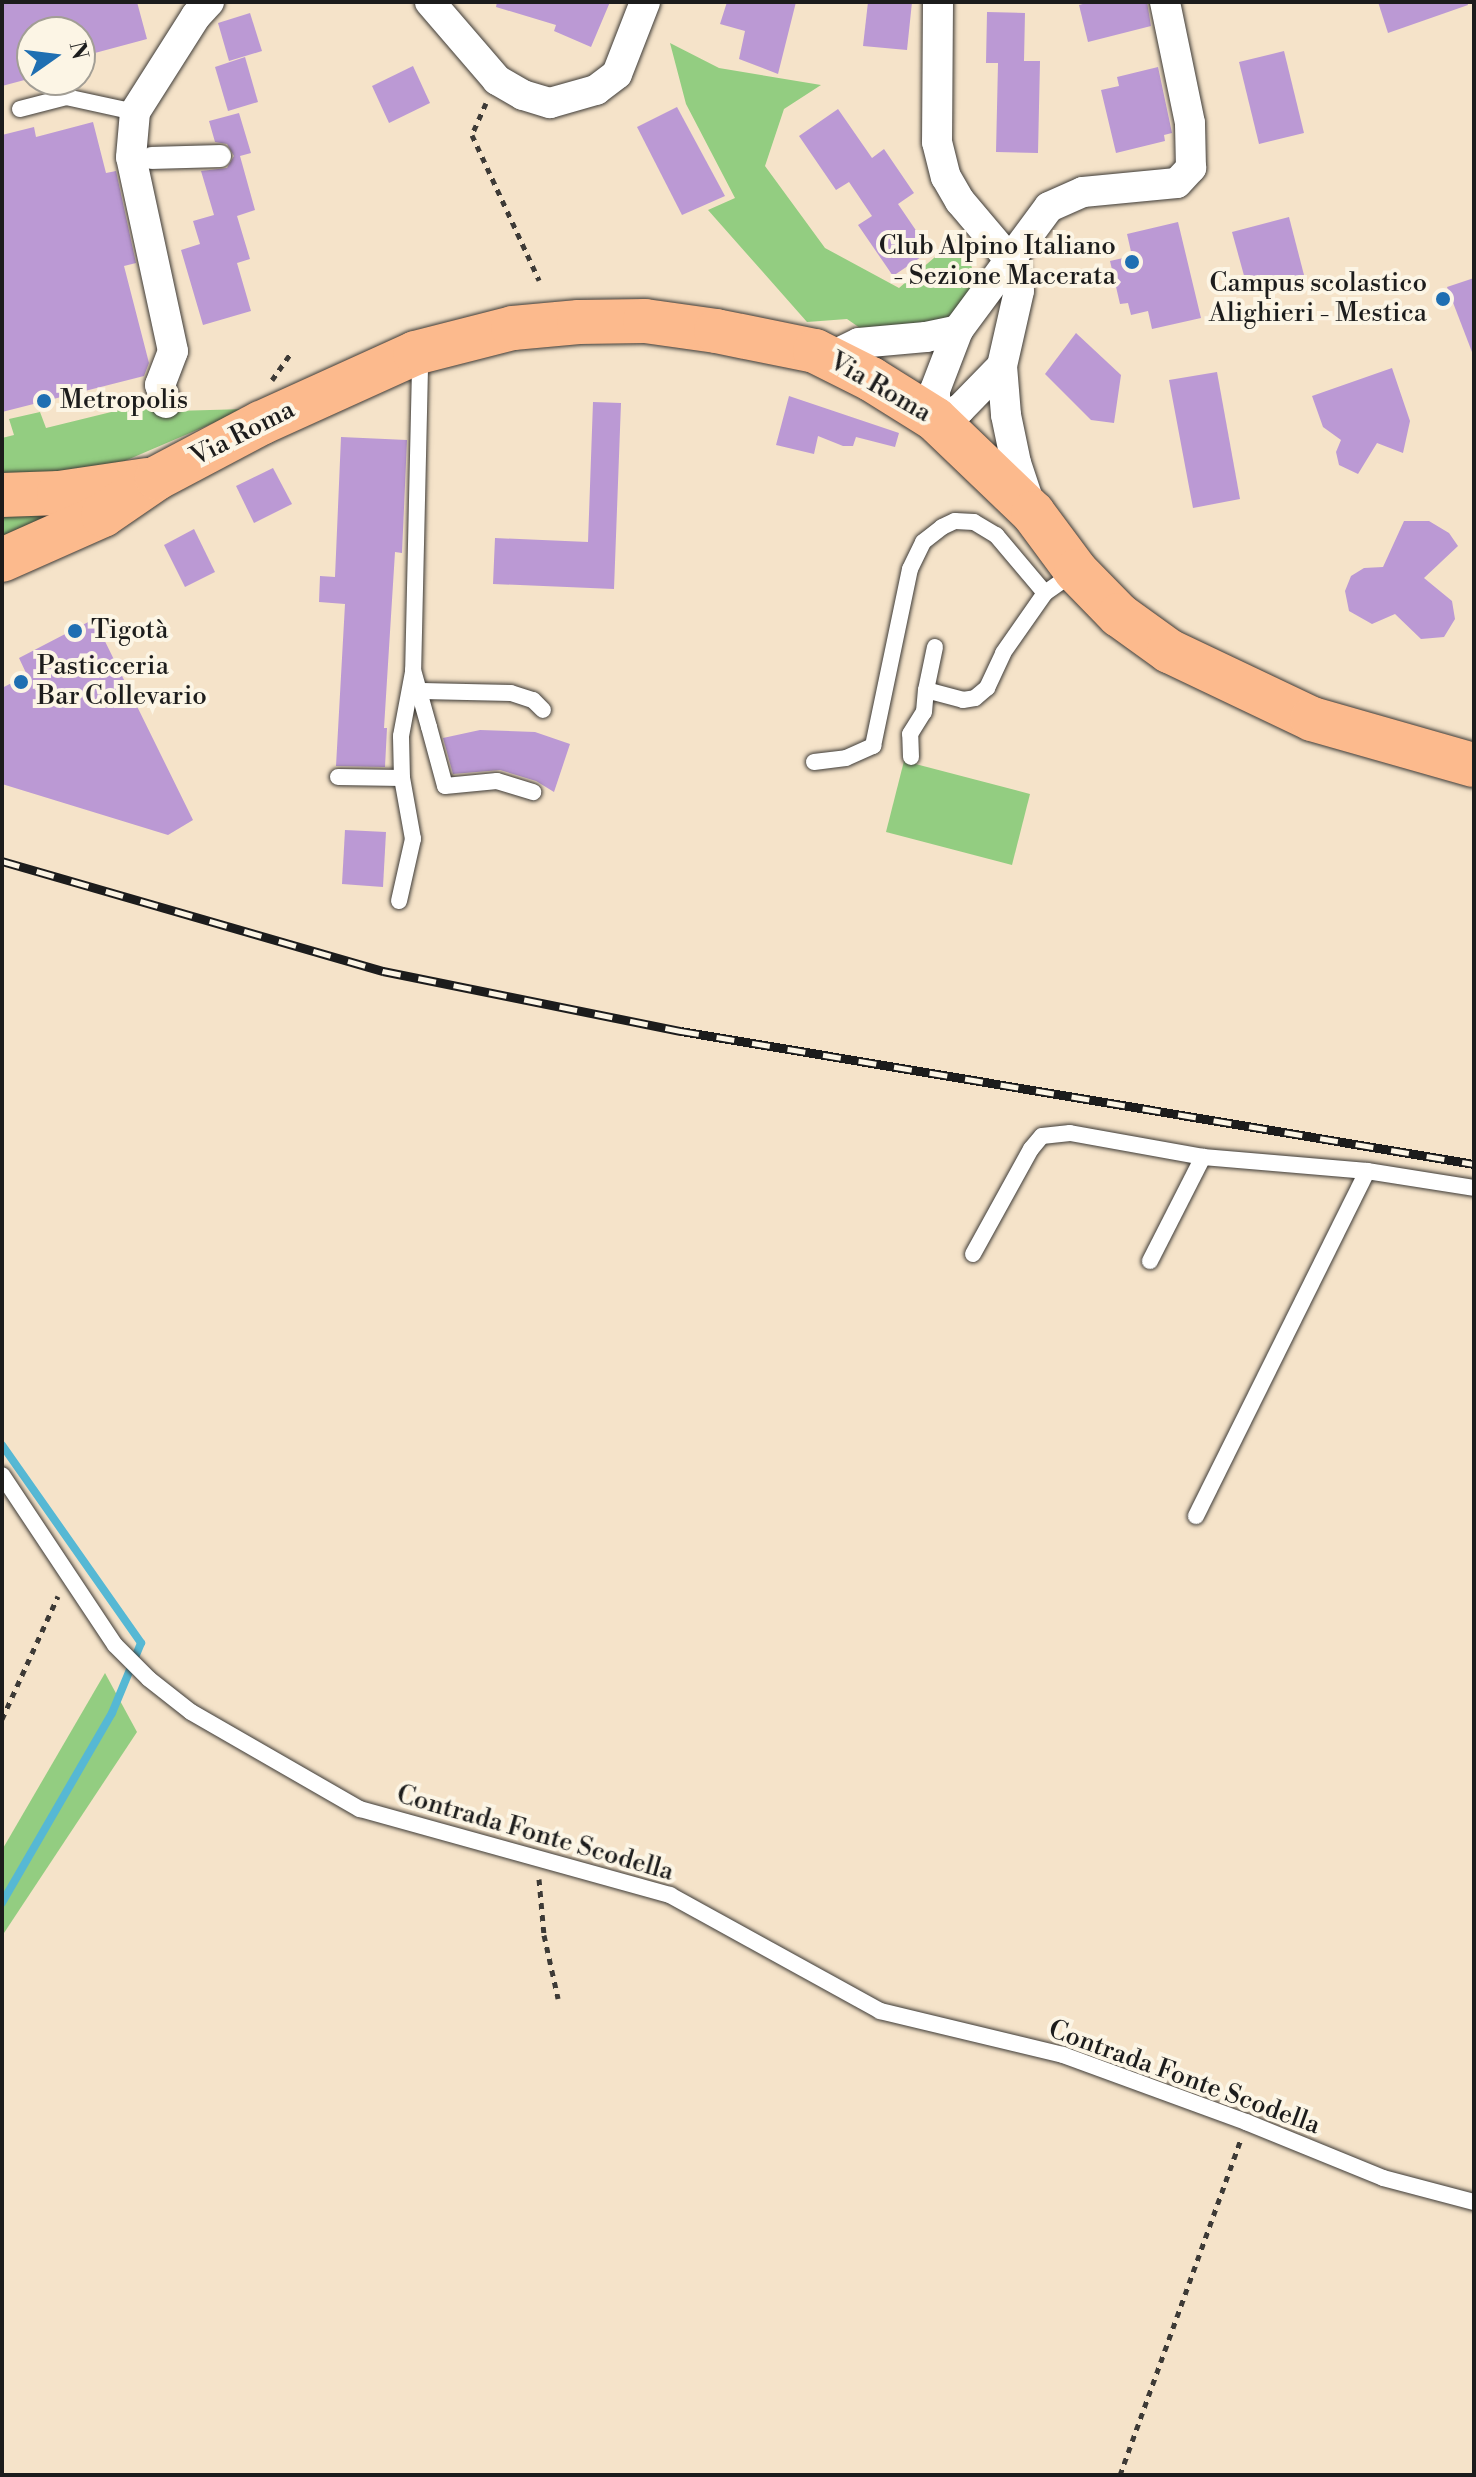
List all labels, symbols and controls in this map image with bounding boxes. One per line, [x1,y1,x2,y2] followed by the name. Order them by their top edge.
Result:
[16,16,96,96] north arrow
[63,39,93,62] text: N
[879,231,1116,292] place label: Club Alpino Italiano - Sezione Macerata
[1123,253,1141,271] marker: Club Alpino Italiano - Sezione Macerata
[1209,268,1427,330] place label: Campus scolastico Alighieri - Mestica
[1434,290,1452,308] marker: Campus scolastico Alighieri - Mestica
[823,346,937,430] street label: Via Roma
[60,385,188,417] place label: Metropolis
[35,392,53,410] marker: Metropolis
[186,395,300,473] street label: Via Roma
[91,615,168,647] place label: Tigotà
[66,622,84,640] marker: Tigotà
[37,651,207,712] place label: Pasticceria Bar Collevario
[12,673,30,691] marker: Pasticceria Bar Collevario
[393,1779,677,1889] street label: Contrada Fonte Scodella
[1044,2014,1324,2142] street label: Contrada Fonte Scodella

